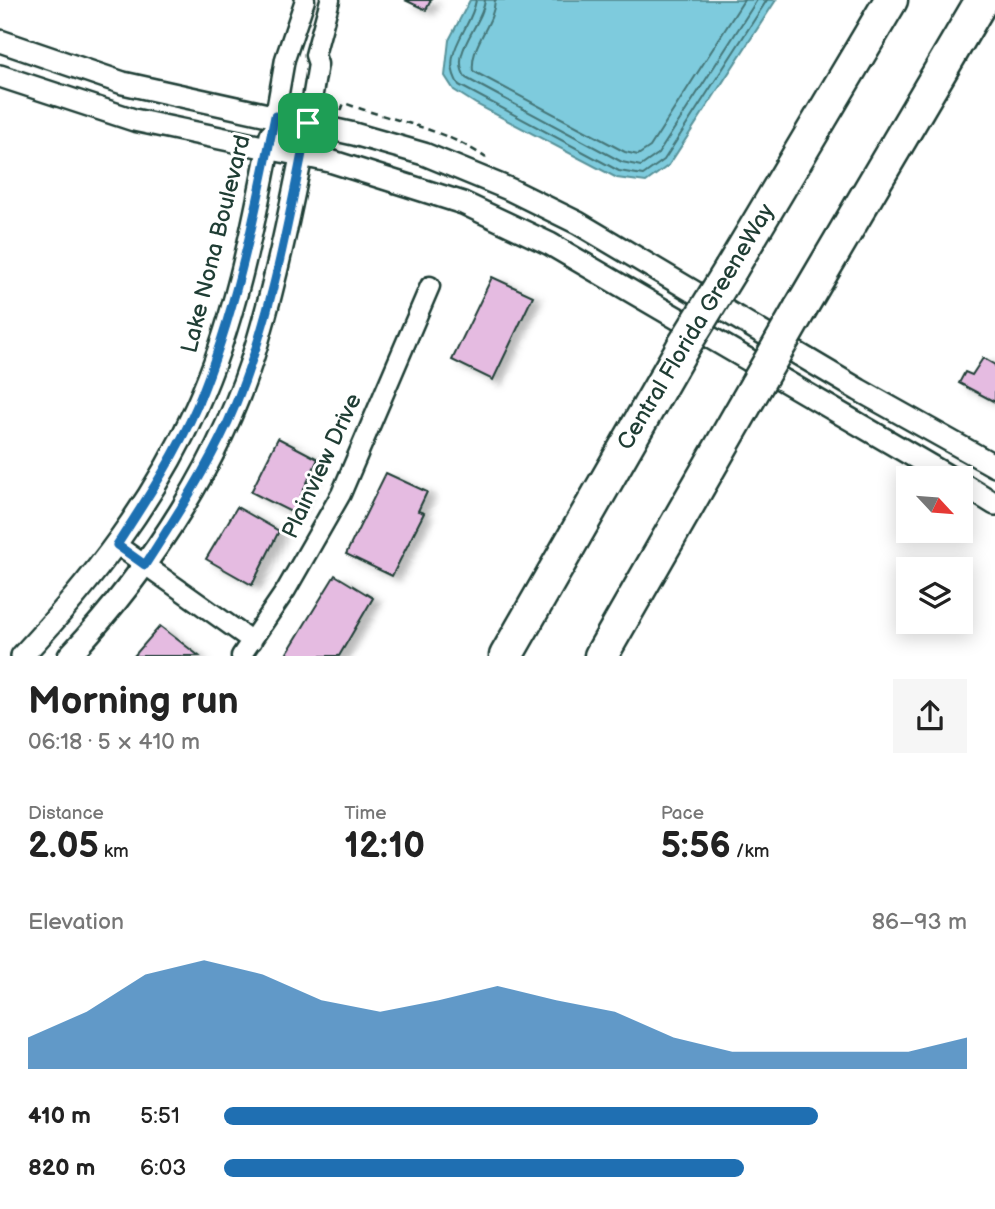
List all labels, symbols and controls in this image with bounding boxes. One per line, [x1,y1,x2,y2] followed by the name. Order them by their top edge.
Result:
[278,93,338,153] pin
[289,104,327,142] icon: arrive
[175,132,257,356] street label: Lake Nona Boulevard
[611,198,781,455] street label: Central Florida GreeneWay
[276,389,368,543] street label: Plainview Drive
[896,466,973,542] north arrow
[896,466,973,634] map controls
[896,557,973,634] button: layers
[28,679,239,724] text: Morning run
[893,679,967,753] button: share
[28,728,200,756] text: 06:18 · 5 × 410 m
[28,802,104,825] text: Distance
[344,802,386,825] text: Time
[661,802,704,825] text: Pace
[28,825,99,868] text: 2.05
[344,825,425,868] text: 12:10
[661,825,731,868] text: 5:56
[99,840,129,863] text: km
[731,840,769,863] text: /km
[28,908,124,936] text: Elevation
[872,908,967,936] text: 86–93 m
[28,1102,91,1130] text: 410 m
[140,1102,180,1130] text: 5:51
[28,1154,95,1182] text: 820 m
[140,1154,186,1182] text: 6:03

